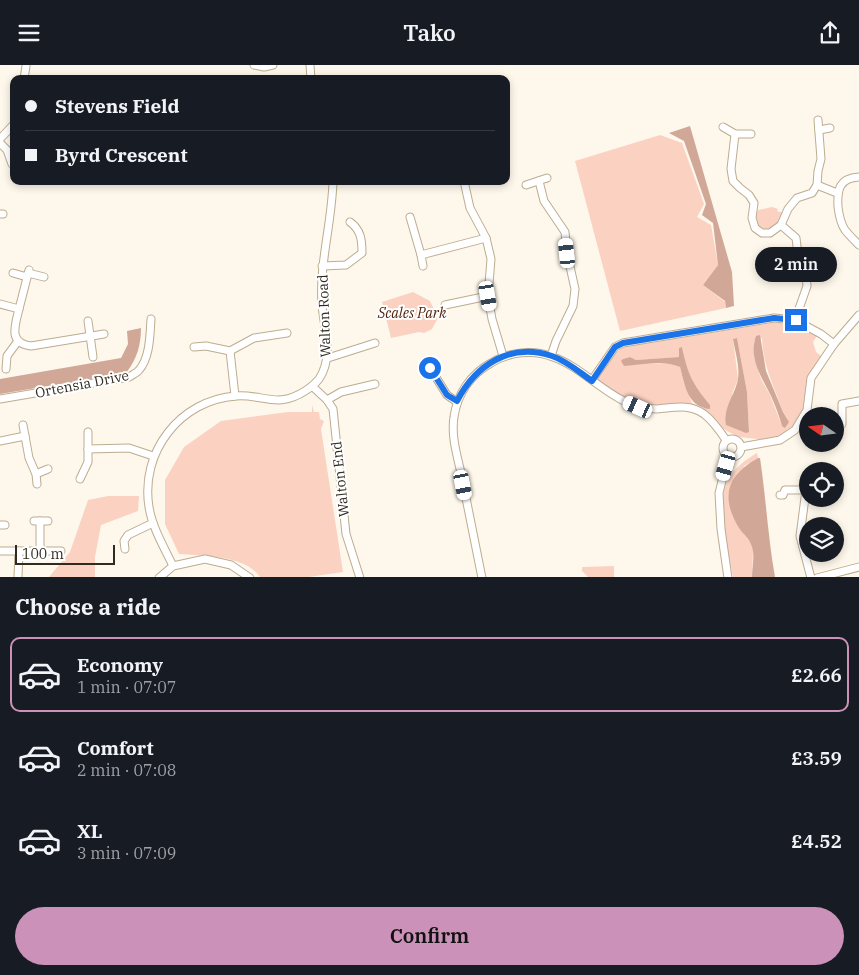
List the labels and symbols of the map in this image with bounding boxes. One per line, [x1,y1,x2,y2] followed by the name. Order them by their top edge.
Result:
[557,237,576,269] car
[755,247,837,283] callout: 2 min
[314,274,334,358] street label: Walton Road
[478,280,497,312] car
[377,304,447,322] park label: Scales Park
[785,309,807,331] route end
[419,357,441,379] route start
[34,366,130,402] street label: Ortensia Drive
[621,394,654,420] car
[799,407,844,453] north arrow
[327,440,353,518] street label: Walton End
[714,450,737,482] car
[452,469,473,501] car
[15,543,115,566] scale bar

